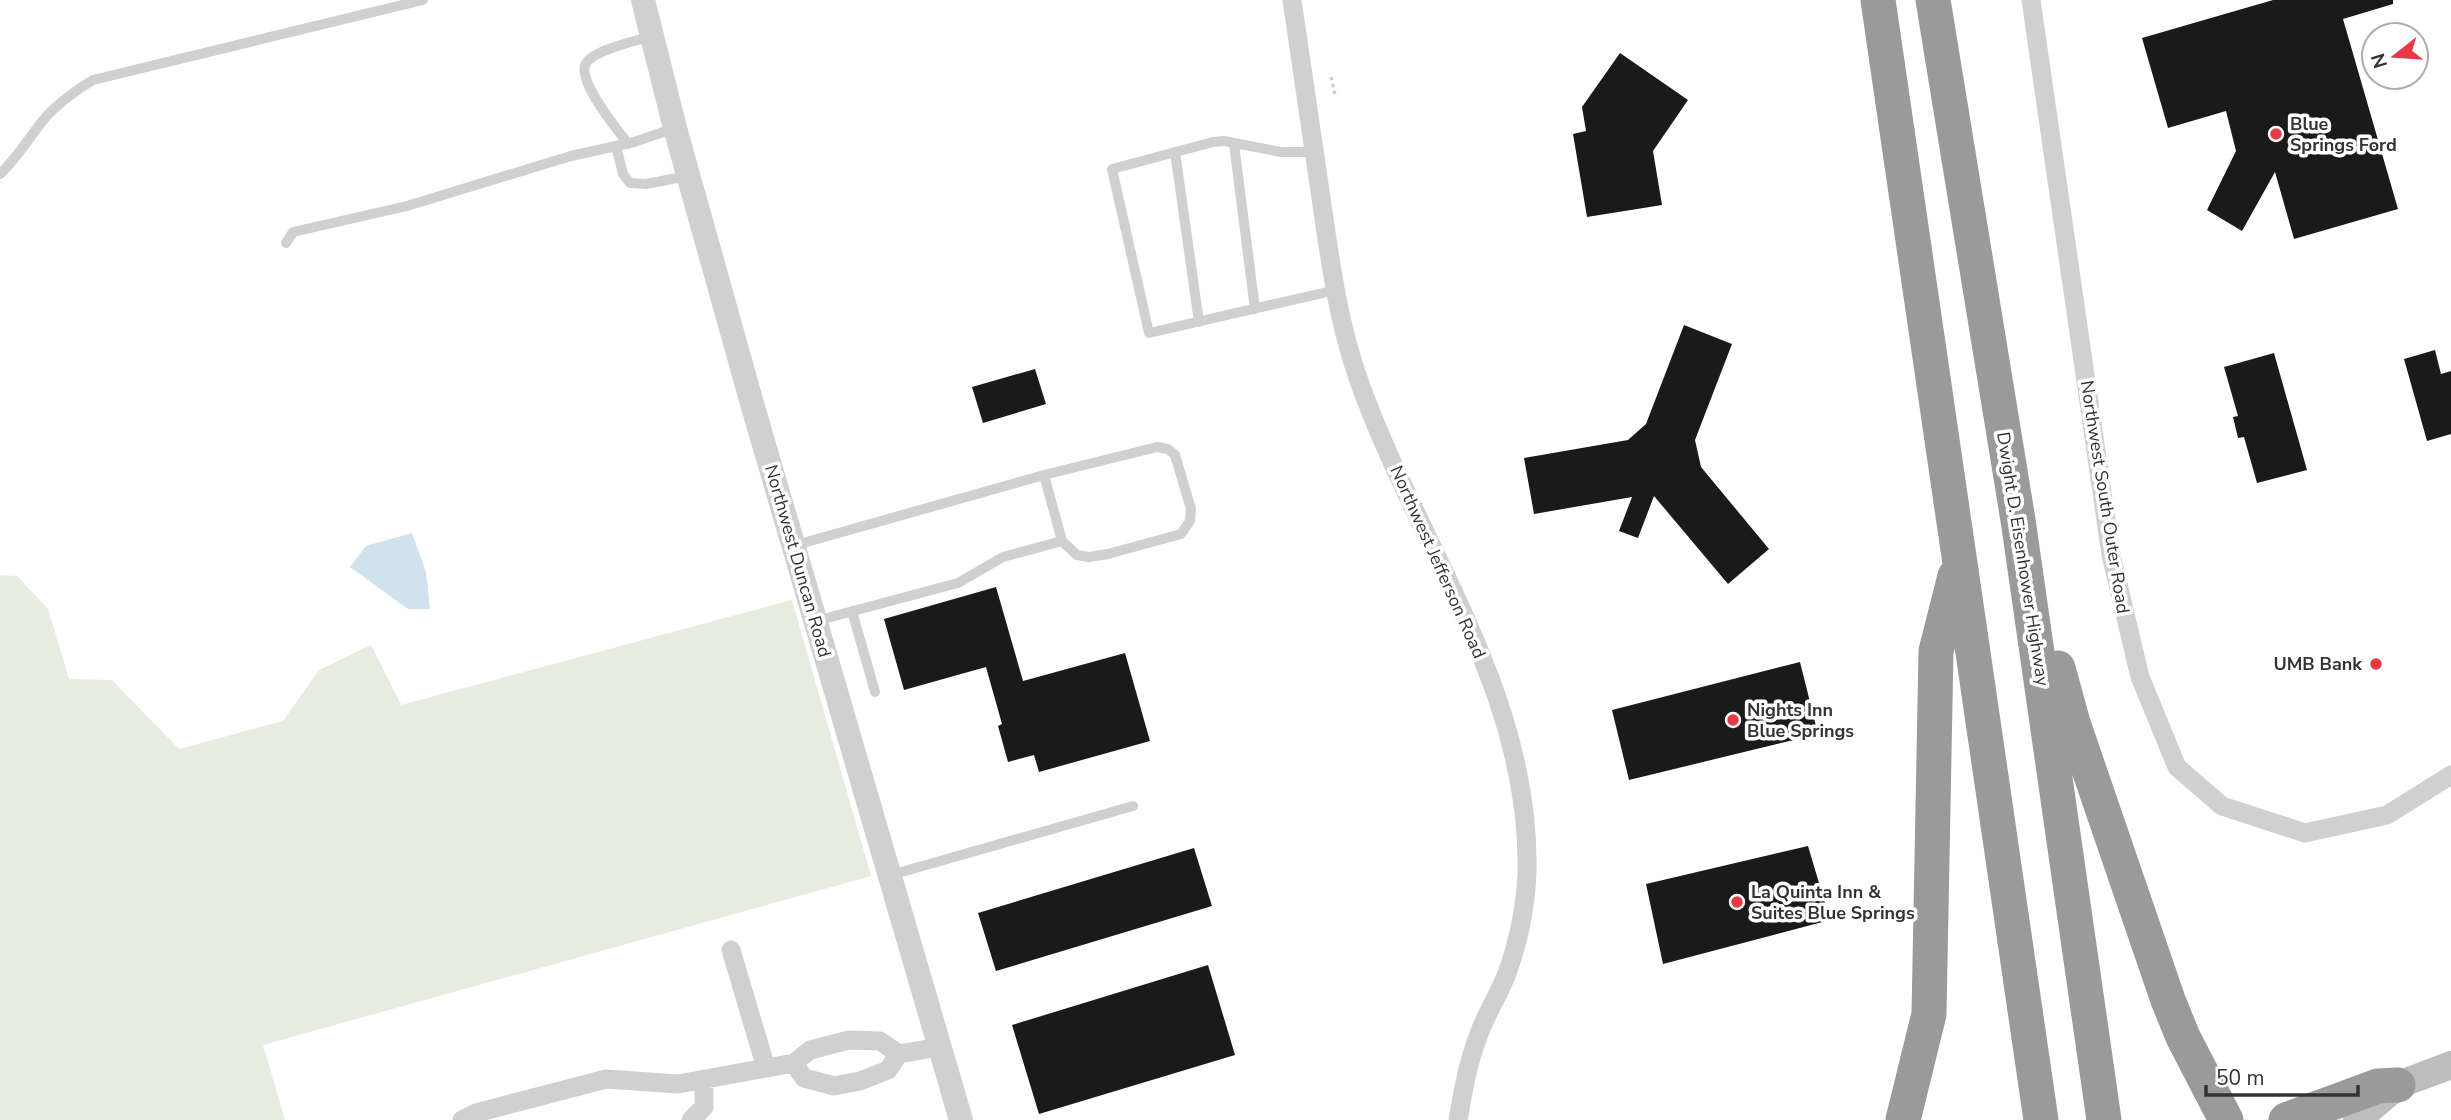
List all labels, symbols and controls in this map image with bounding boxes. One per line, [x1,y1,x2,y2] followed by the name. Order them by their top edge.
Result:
[2360,21,2430,91] north arrow
[2365,50,2394,71] text: N
[2290,112,2397,157] place label: Blue Springs Ford
[2268,126,2284,142] marker: Blue Springs Ford
[2075,379,2135,615] street label: Northwest South Outer Road
[1991,430,2055,688] street label: Dwight D. Eisenhower Highway
[759,462,837,660] street label: Northwest Duncan Road
[1385,462,1491,662] street label: Northwest Jefferson Road
[2273,652,2362,676] place label: UMB Bank
[2368,656,2384,672] marker: UMB Bank
[1747,698,1854,743] place label: Nights Inn Blue Springs
[1725,712,1741,728] marker: Nights Inn Blue Springs
[1751,880,1915,925] place label: La Quinta Inn & Suites Blue Springs
[1729,894,1745,910] marker: La Quinta Inn & Suites Blue Springs
[2206,1054,2358,1098] scale bar
[2216,1064,2265,1092] text: 50 m

